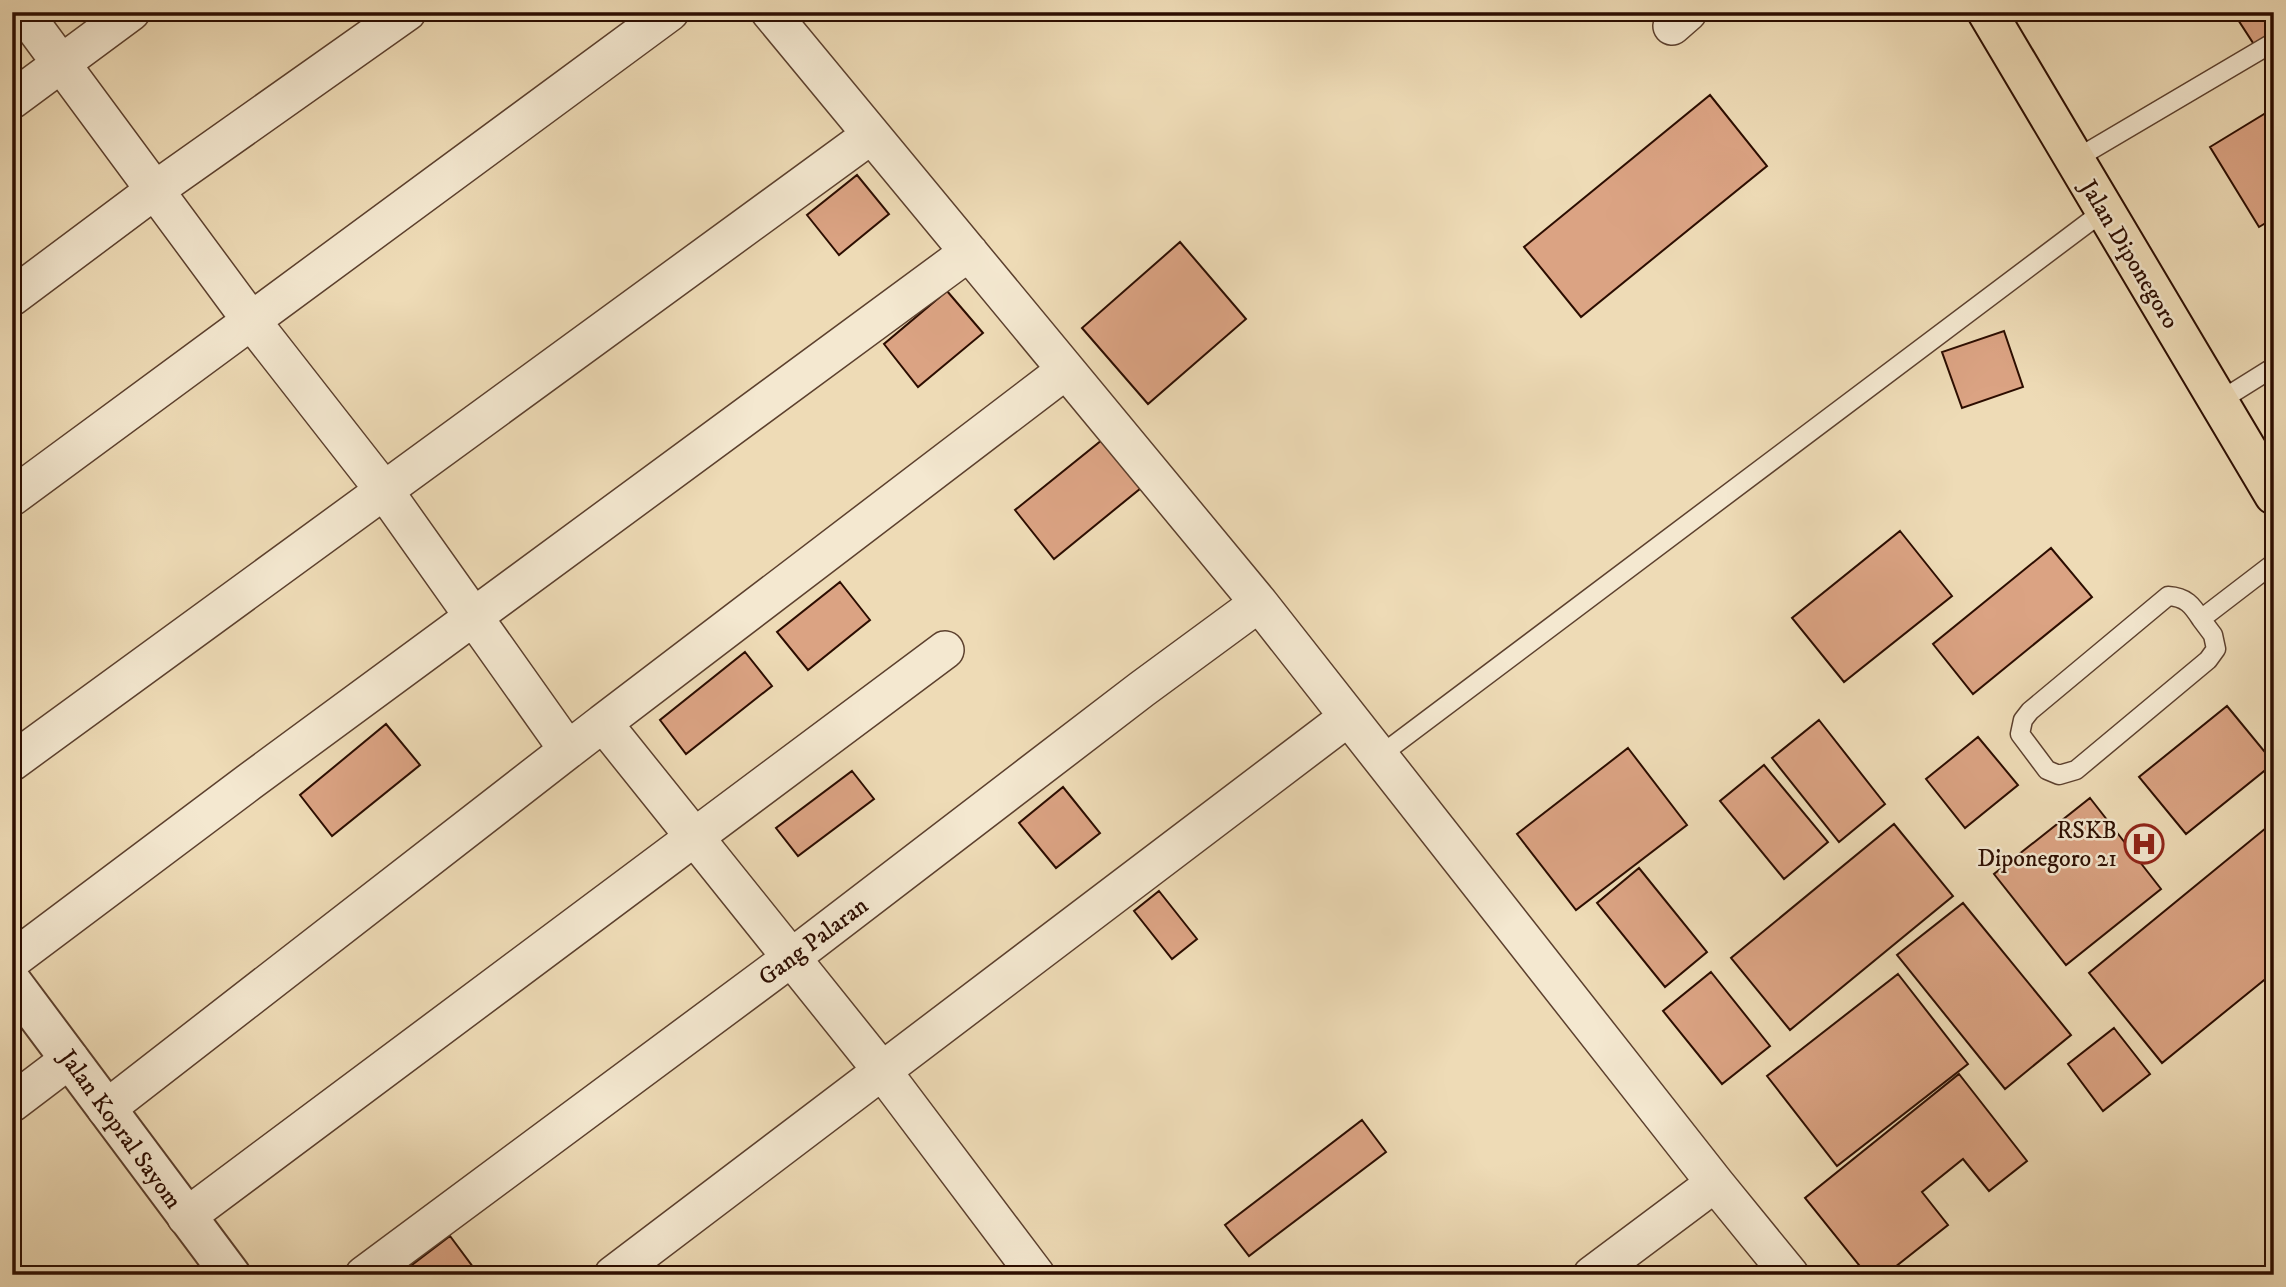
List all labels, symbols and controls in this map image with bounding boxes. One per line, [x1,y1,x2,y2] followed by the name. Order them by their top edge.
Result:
[2072,173,2185,334] street label: Jalan Diponegoro
[1977,816,2117,874] place label: RSKB Diponegoro 21
[2123,823,2165,865] hospital icon: RSKB Diponegoro 21
[753,891,875,993] street label: Gang Palaran
[51,1042,188,1215] street label: Jalan Kopral Sayom

